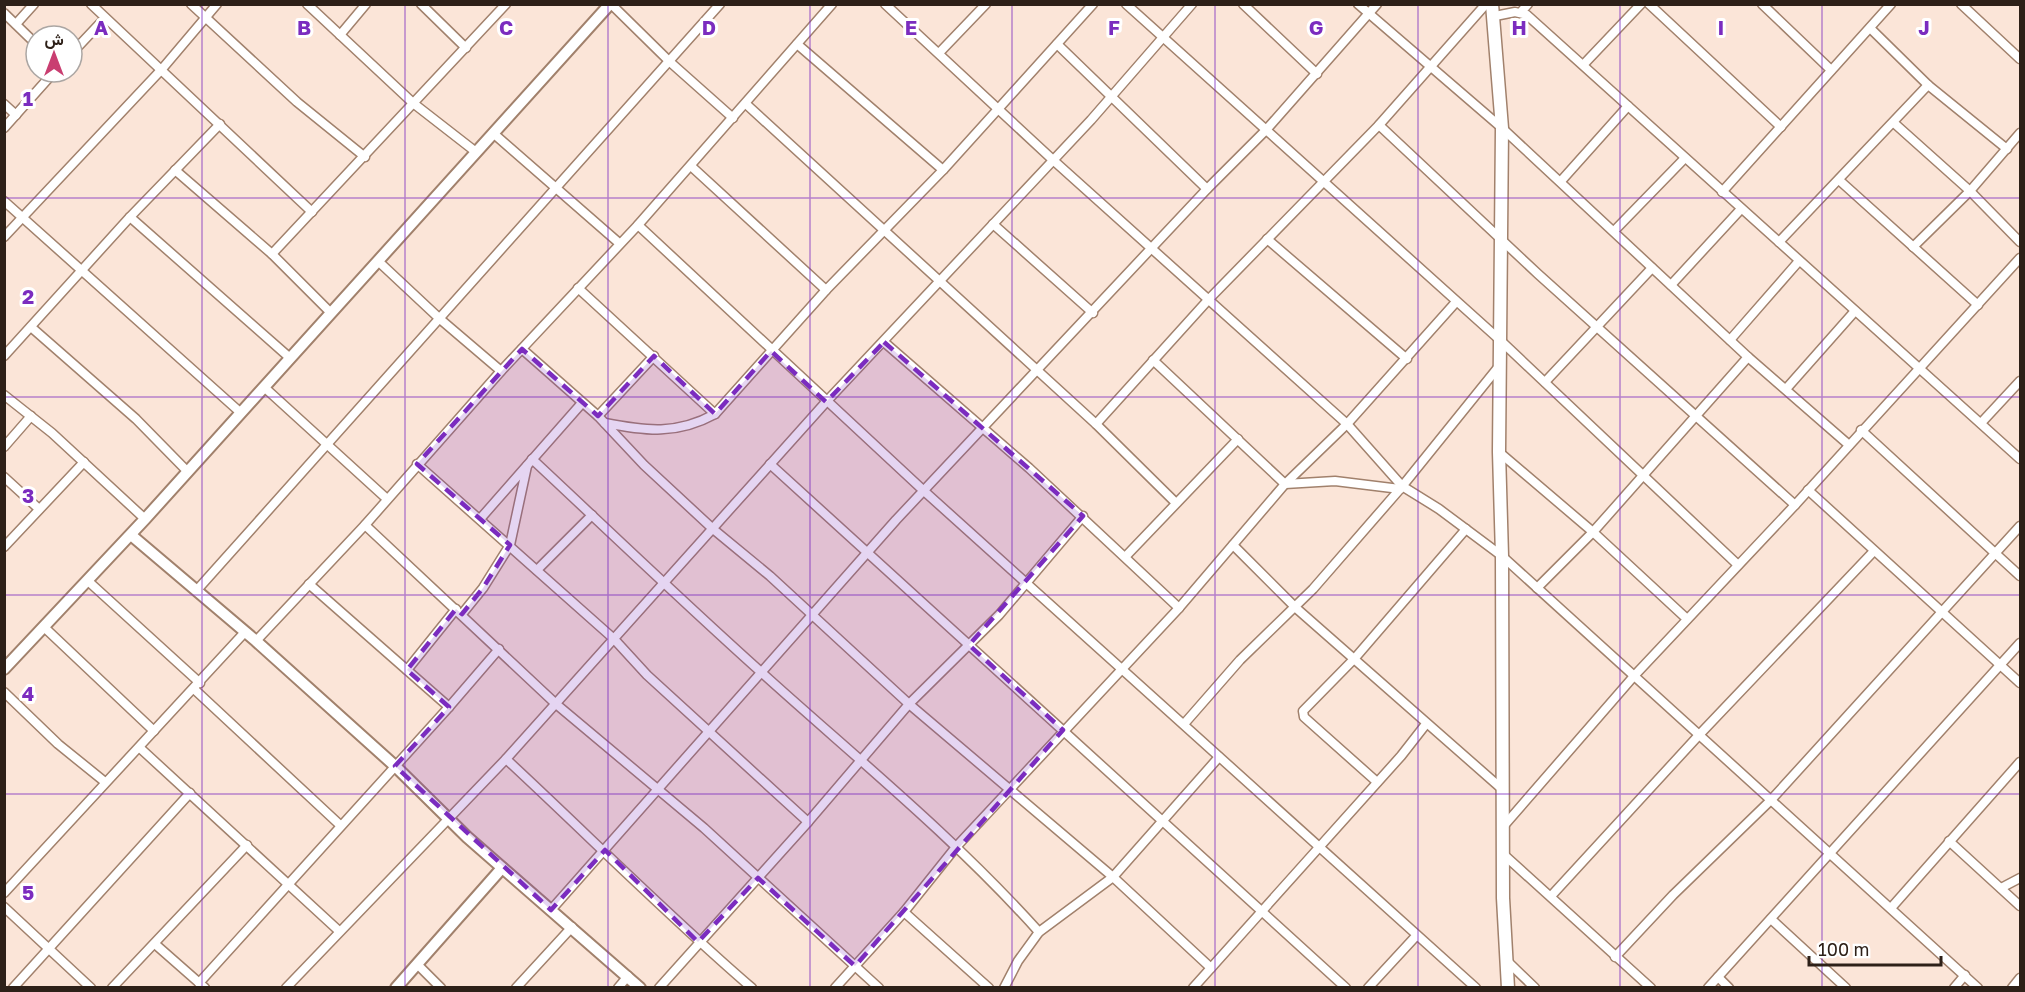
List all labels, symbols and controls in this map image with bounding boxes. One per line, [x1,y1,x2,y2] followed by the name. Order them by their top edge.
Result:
[94,15,108,39] text: A
[297,15,311,39] text: B
[499,15,513,39] text: C
[702,15,716,39] text: D
[905,15,917,39] text: E
[1108,15,1120,39] text: F
[1309,15,1323,39] text: G
[1511,15,1527,39] text: H
[1718,15,1724,39] text: I
[1918,15,1930,39] text: J
[24,24,84,84] north arrow
[44,29,64,49] text: ش
[23,86,33,110] text: 1
[22,284,34,308] text: 2
[22,483,34,507] text: 3
[22,681,34,705] text: 4
[22,880,34,904] text: 5
[1809,929,1941,967] scale bar
[1818,938,1869,960] text: 100 m

